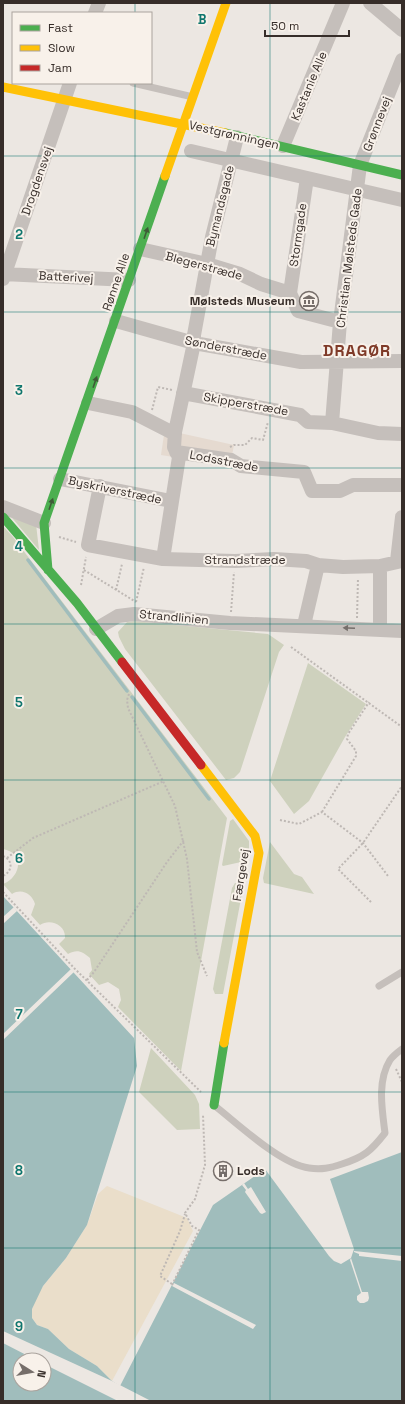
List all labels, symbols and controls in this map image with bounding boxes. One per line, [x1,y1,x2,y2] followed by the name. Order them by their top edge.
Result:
[198,11,207,28] text: B
[12,12,152,84] legend
[265,12,349,38] scale bar
[271,18,299,34] text: 50 m
[48,20,73,36] text: Fast
[48,40,75,56] text: Slow
[287,49,331,123] street label: Kastanie Alle
[48,60,72,76] text: Jam
[359,94,395,154] street label: Grønnevej
[187,117,281,153] street label: Vestgrønningen
[18,144,56,218] street label: Drogdensvej
[202,164,238,248] street label: Bymandsgade
[333,187,365,329] street label: Christian Mølsteds Gade
[286,202,310,268] street label: Stormgade
[15,226,23,243] text: 2
[143,226,149,238] one-way arrow
[164,248,244,284] street label: Blegerstræde
[99,251,133,313] street label: Rønne Alle
[38,268,94,286] street label: Batterivej
[298,290,320,312] museum icon: Mølsteds Museum
[190,293,295,309] place label: Mølsteds Museum
[184,332,268,364] street label: Sønderstræde
[323,340,391,361] district label: DRAGØR
[92,376,98,388] one-way arrow
[15,382,23,399] text: 3
[202,389,290,419] street label: Skipperstræde
[188,446,260,476] street label: Lodsstræde
[67,472,163,508] street label: Byskriverstræde
[48,498,54,510] one-way arrow
[15,538,23,555] text: 4
[204,552,286,568] street label: Strandstræde
[139,606,209,628] street label: Strandlinien
[343,624,355,631] one-way arrow
[15,694,23,711] text: 5
[229,848,253,902] street label: Færgevej
[15,850,23,867] text: 6
[15,1006,23,1023] text: 7
[212,1160,234,1182] building icon: Lods
[15,1162,23,1179] text: 8
[237,1163,265,1179] place label: Lods
[15,1318,23,1335] text: 9
[12,1352,52,1392] north arrow
[34,1369,49,1379] text: N

